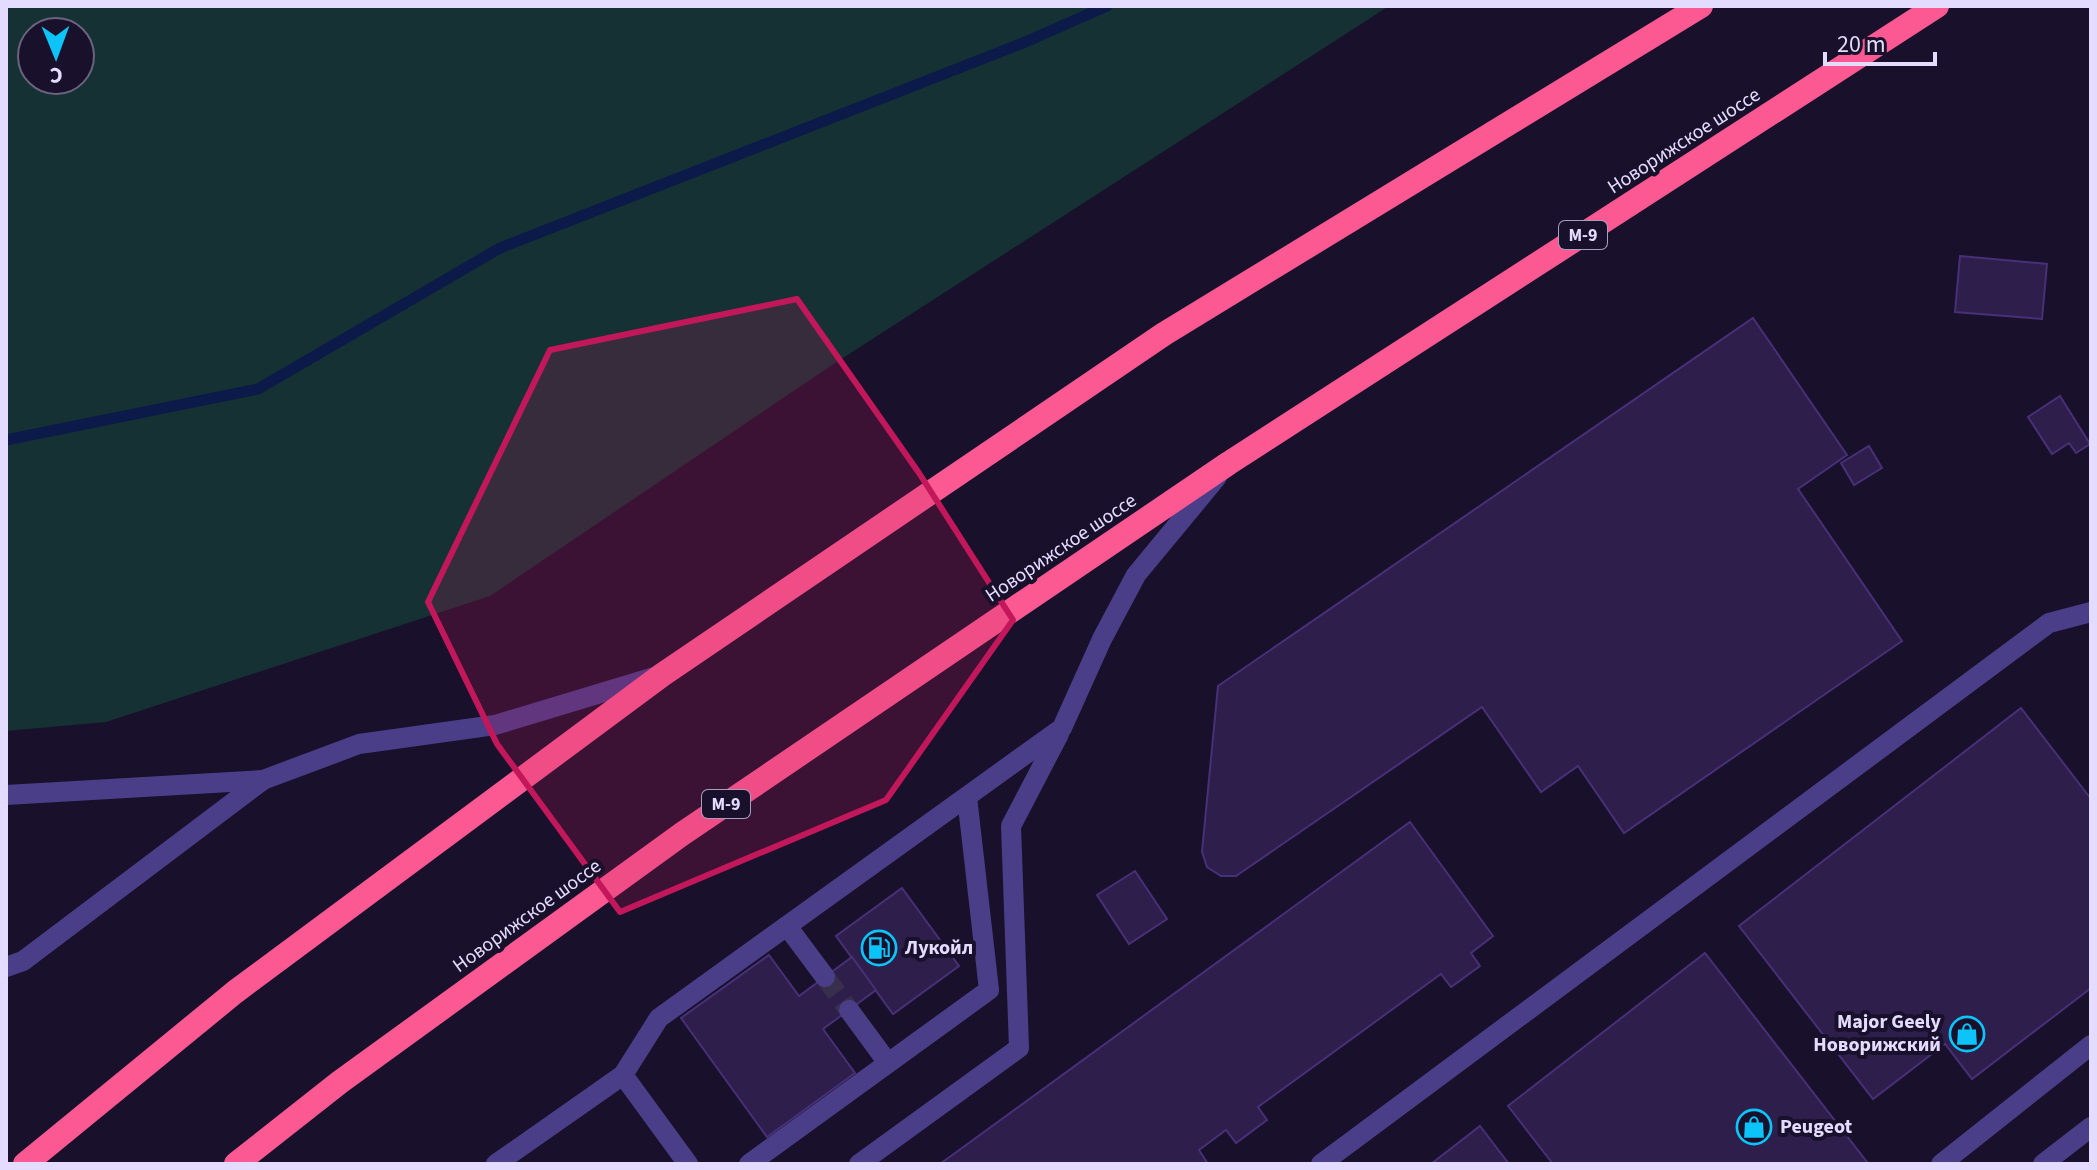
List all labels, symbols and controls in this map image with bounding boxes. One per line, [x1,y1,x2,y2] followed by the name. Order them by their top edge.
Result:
[16,16,96,96] north arrow
[1825,16,1935,66] scale bar
[1837,27,1886,62] text: 20 m
[49,59,63,91] text: С
[1602,81,1766,201] street label: Новорижское шоссе
[1559,221,1607,249] road number: М-9
[980,487,1142,609] street label: Новорижское шоссе
[702,790,750,818] road number: М-9
[447,853,607,979] street label: Новорижское шоссе
[860,929,898,967] fuel station icon: Лукойл
[904,934,973,962] place label: Лукойл
[1813,1008,1942,1059] place label: Major Geely Новорижский
[1948,1015,1986,1053] shop icon: Major Geely Новорижский
[1735,1108,1773,1146] shop icon: Peugeot
[1780,1113,1852,1141] place label: Peugeot

